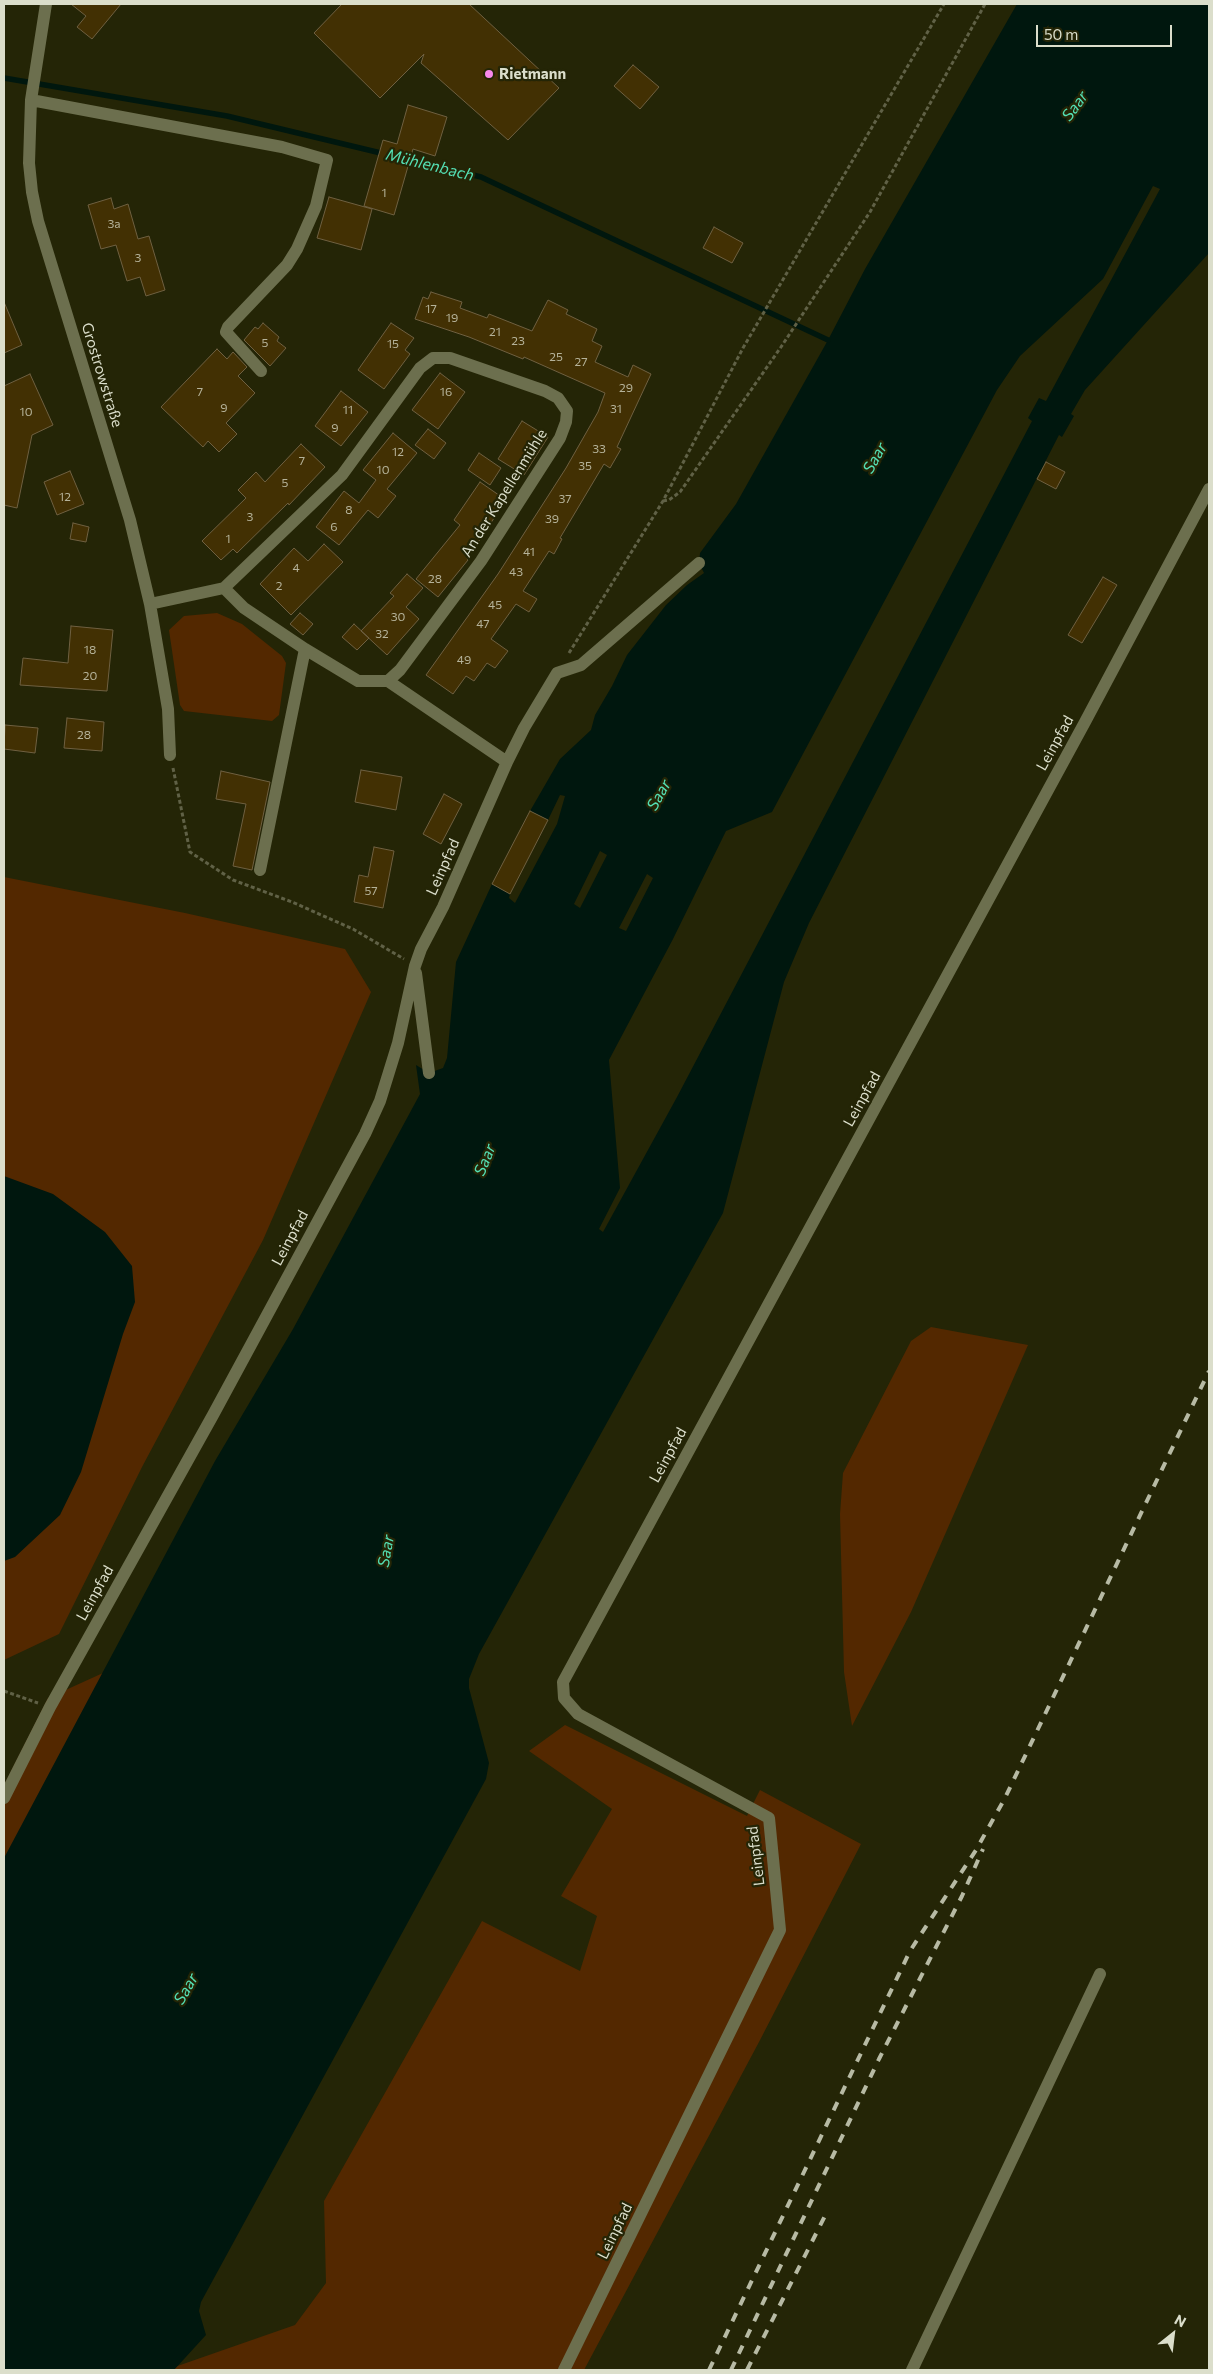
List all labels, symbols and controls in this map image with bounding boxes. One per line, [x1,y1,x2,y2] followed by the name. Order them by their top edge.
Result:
[1038,15,1174,47] scale bar
[1044,25,1078,43] text: 50 m
[499,65,566,83] place label: Rietmann
[483,68,495,80] marker: Rietmann
[1058,87,1092,125] water label: Saar
[384,145,476,185] water label: Mühlenbach
[381,186,387,200] house number: 1
[107,217,121,231] house number: 3a
[135,251,141,265] house number: 3
[425,302,437,316] house number: 17
[446,311,458,325] house number: 19
[78,320,126,430] street label: Grostrowstraße
[489,325,501,339] house number: 21
[511,334,525,348] house number: 23
[262,336,268,350] house number: 5
[387,337,399,351] house number: 15
[549,350,563,364] house number: 25
[575,355,587,369] house number: 27
[619,381,633,395] house number: 29
[197,385,203,399] house number: 7
[440,385,452,399] house number: 16
[220,401,228,415] house number: 9
[610,402,622,416] house number: 31
[343,403,353,417] house number: 11
[20,405,32,419] house number: 10
[331,421,339,435] house number: 9
[457,426,551,560] street label: An der Kapellenmühle
[859,439,891,477] water label: Saar
[592,442,606,456] house number: 33
[392,445,404,459] house number: 12
[299,454,305,468] house number: 7
[578,459,592,473] house number: 35
[377,463,389,477] house number: 10
[282,476,288,490] house number: 5
[59,490,71,504] house number: 12
[558,492,572,506] house number: 37
[345,503,353,517] house number: 8
[247,510,253,524] house number: 3
[545,512,559,526] house number: 39
[330,520,338,534] house number: 6
[225,532,231,546] house number: 1
[523,545,535,559] house number: 41
[292,561,300,575] house number: 4
[509,565,523,579] house number: 43
[428,572,442,586] house number: 28
[276,579,282,593] house number: 2
[488,598,502,612] house number: 45
[391,610,405,624] house number: 30
[476,617,490,631] house number: 47
[375,627,389,641] house number: 32
[84,643,96,657] house number: 18
[457,653,471,667] house number: 49
[83,669,97,683] house number: 20
[1033,712,1077,774] street label: Leinpfad
[77,728,91,742] house number: 28
[643,776,675,814] water label: Saar
[423,836,463,898] street label: Leinpfad
[364,884,378,898] house number: 57
[840,1068,884,1130] street label: Leinpfad
[470,1141,500,1179] water label: Saar
[268,1207,312,1269] street label: Leinpfad
[646,1424,690,1486] street label: Leinpfad
[374,1533,398,1569] water label: Saar
[73,1562,117,1624] street label: Leinpfad
[743,1825,769,1887] street label: Leinpfad
[170,1970,202,2008] water label: Saar
[594,2200,636,2262] street label: Leinpfad
[1148,2309,1198,2359] north arrow
[1172,2310,1189,2330] text: N

